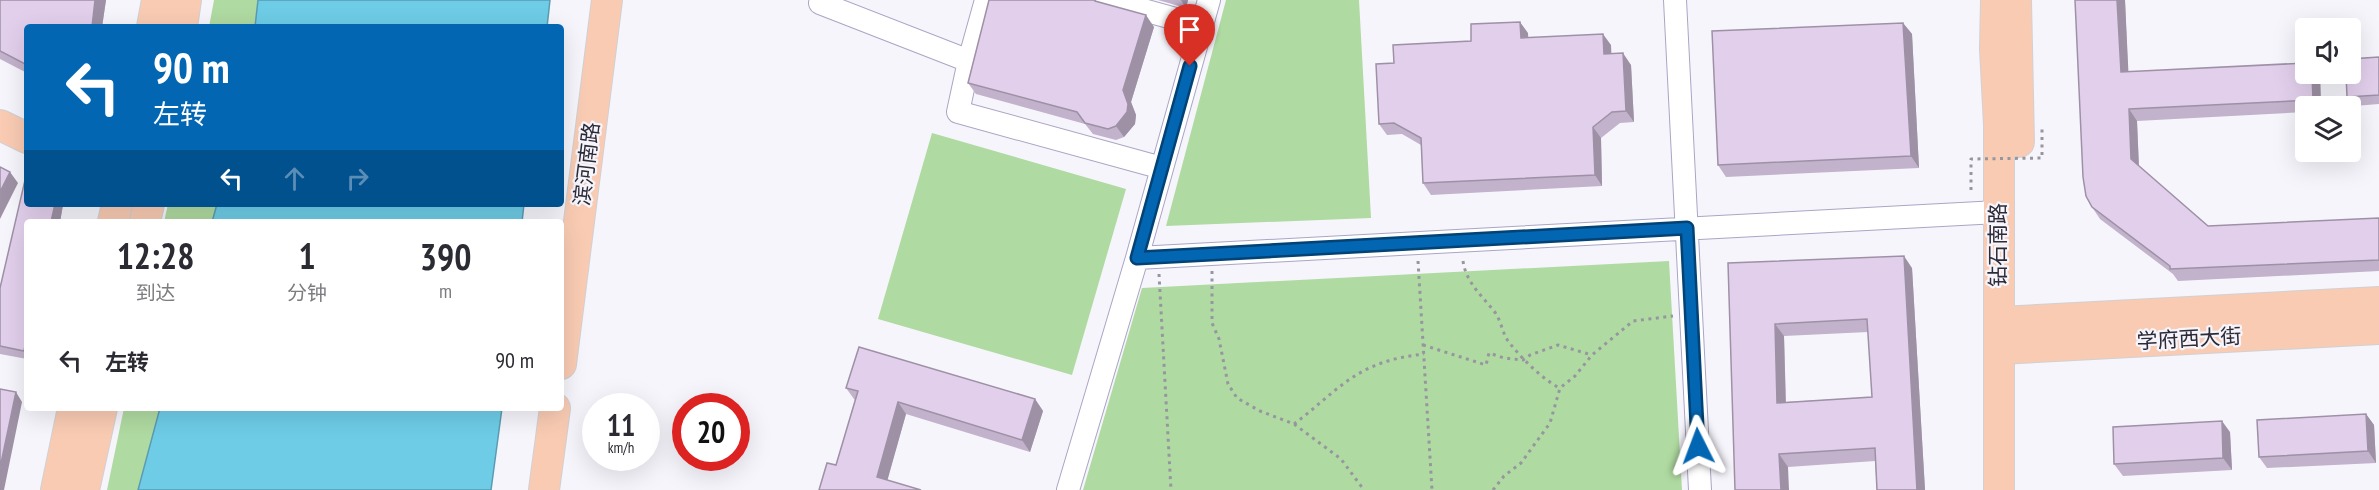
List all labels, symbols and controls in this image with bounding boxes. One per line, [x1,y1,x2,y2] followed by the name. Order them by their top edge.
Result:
[1164,4,1215,66] pin
[1173,13,1206,46] icon: arrive
[2295,18,2361,162] map controls
[2295,18,2361,84] button: sound
[153,40,230,95] text: 90 m
[54,48,132,126] icon: left
[2295,96,2361,162] button: layers
[153,97,207,131] text: 左转
[568,121,605,207] street label: 滨河南路
[215,162,248,195] icon: left
[278,162,311,195] icon: ahead
[341,162,374,195] icon: right
[1984,203,2011,287] street label: 钻石南路
[117,232,195,279] text: 12:28
[299,232,316,279] text: 1
[420,233,471,280] text: 390
[439,278,452,304] text: m
[136,280,176,306] text: 到达
[287,280,327,306] text: 分钟
[2136,322,2242,355] street label: 学府西大街
[54,344,87,377] icon: left
[495,346,534,374] text: 90 m
[105,348,149,376] text: 左转
[672,393,750,471] speed limit sign: 20
[607,405,635,444] text: 11
[1666,414,1730,478] position arrow
[608,438,634,457] text: km/h

